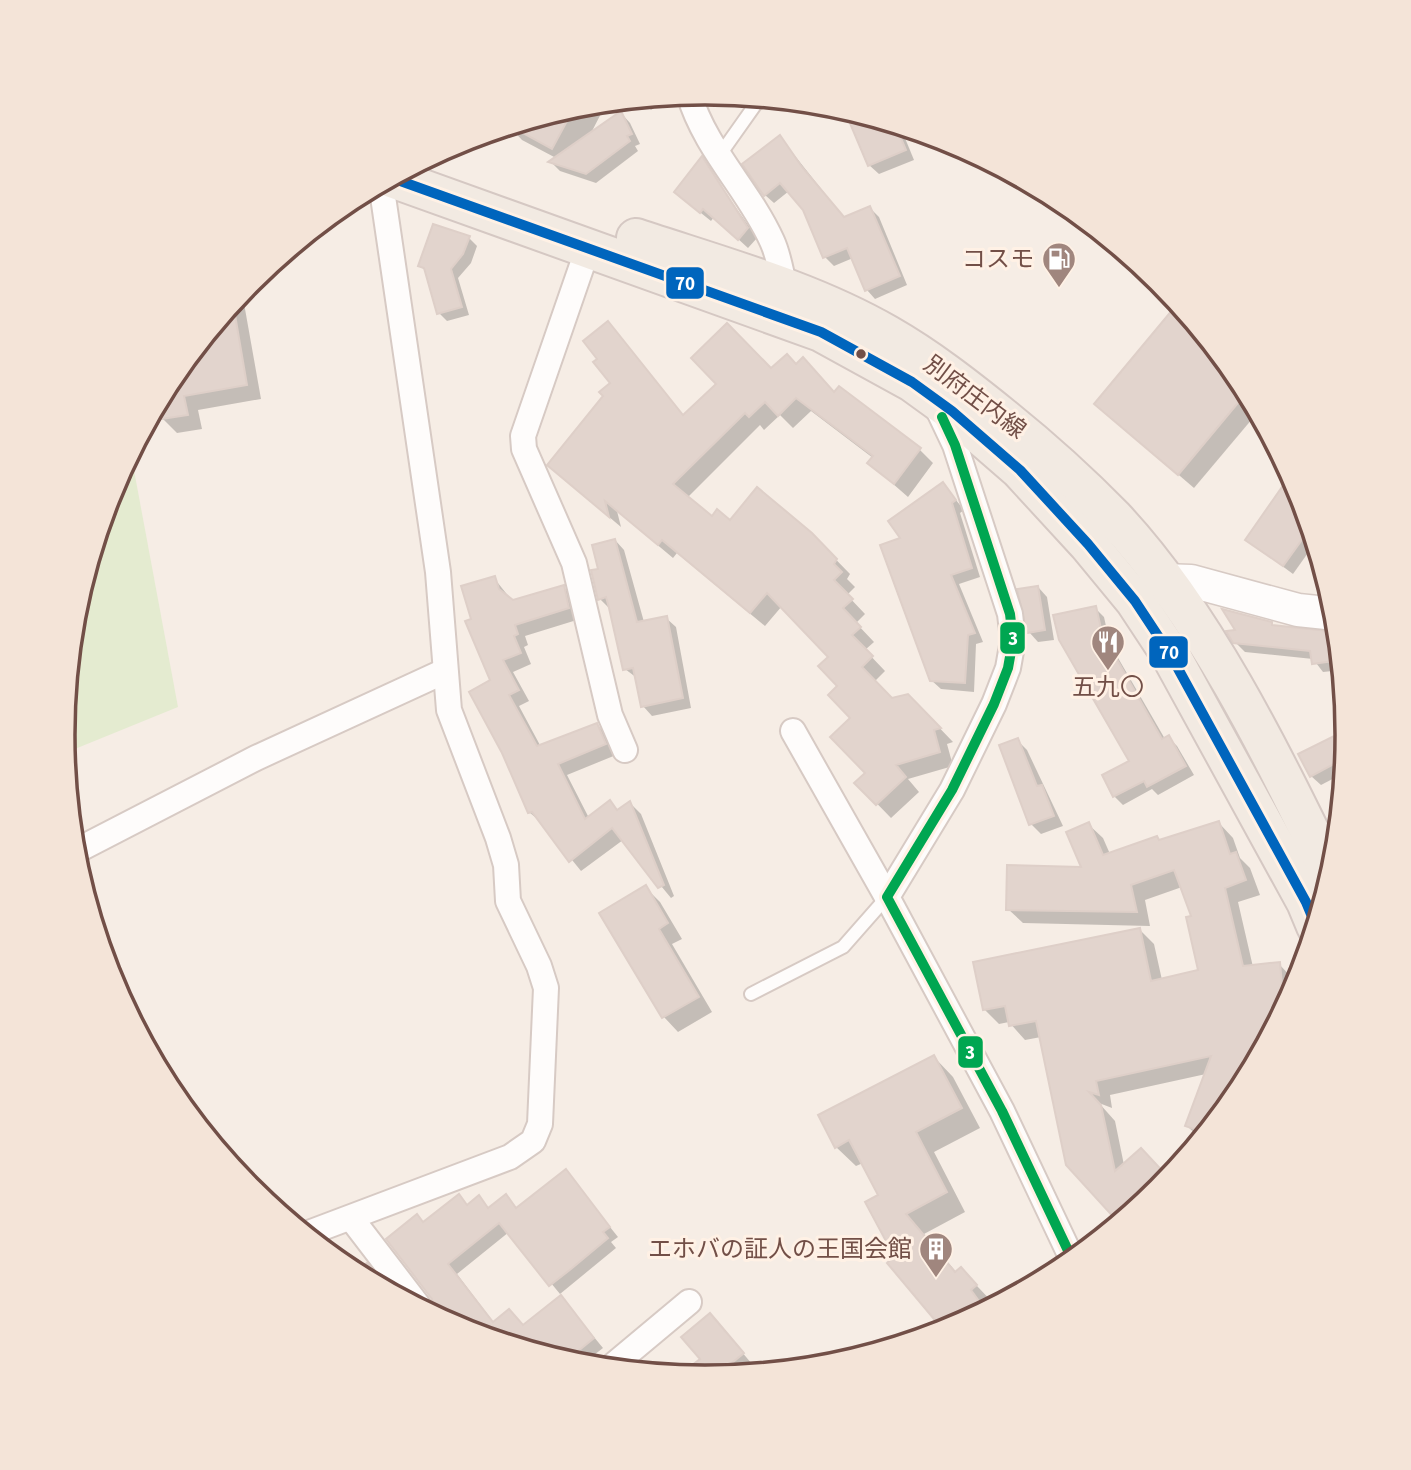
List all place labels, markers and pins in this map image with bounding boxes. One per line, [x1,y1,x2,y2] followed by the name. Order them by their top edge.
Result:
[1040,240,1078,289] fuel station icon: コスモ
[962,242,1034,277] place label: コスモ
[854,347,868,361] unlabelled marker
[1089,623,1127,672] restaurant icon: 五九〇
[1072,670,1144,705] place label: 五九〇
[917,1230,955,1279] building icon: エホバの証人の王国会館
[648,1232,912,1267] place label: エホバの証人の王国会館

